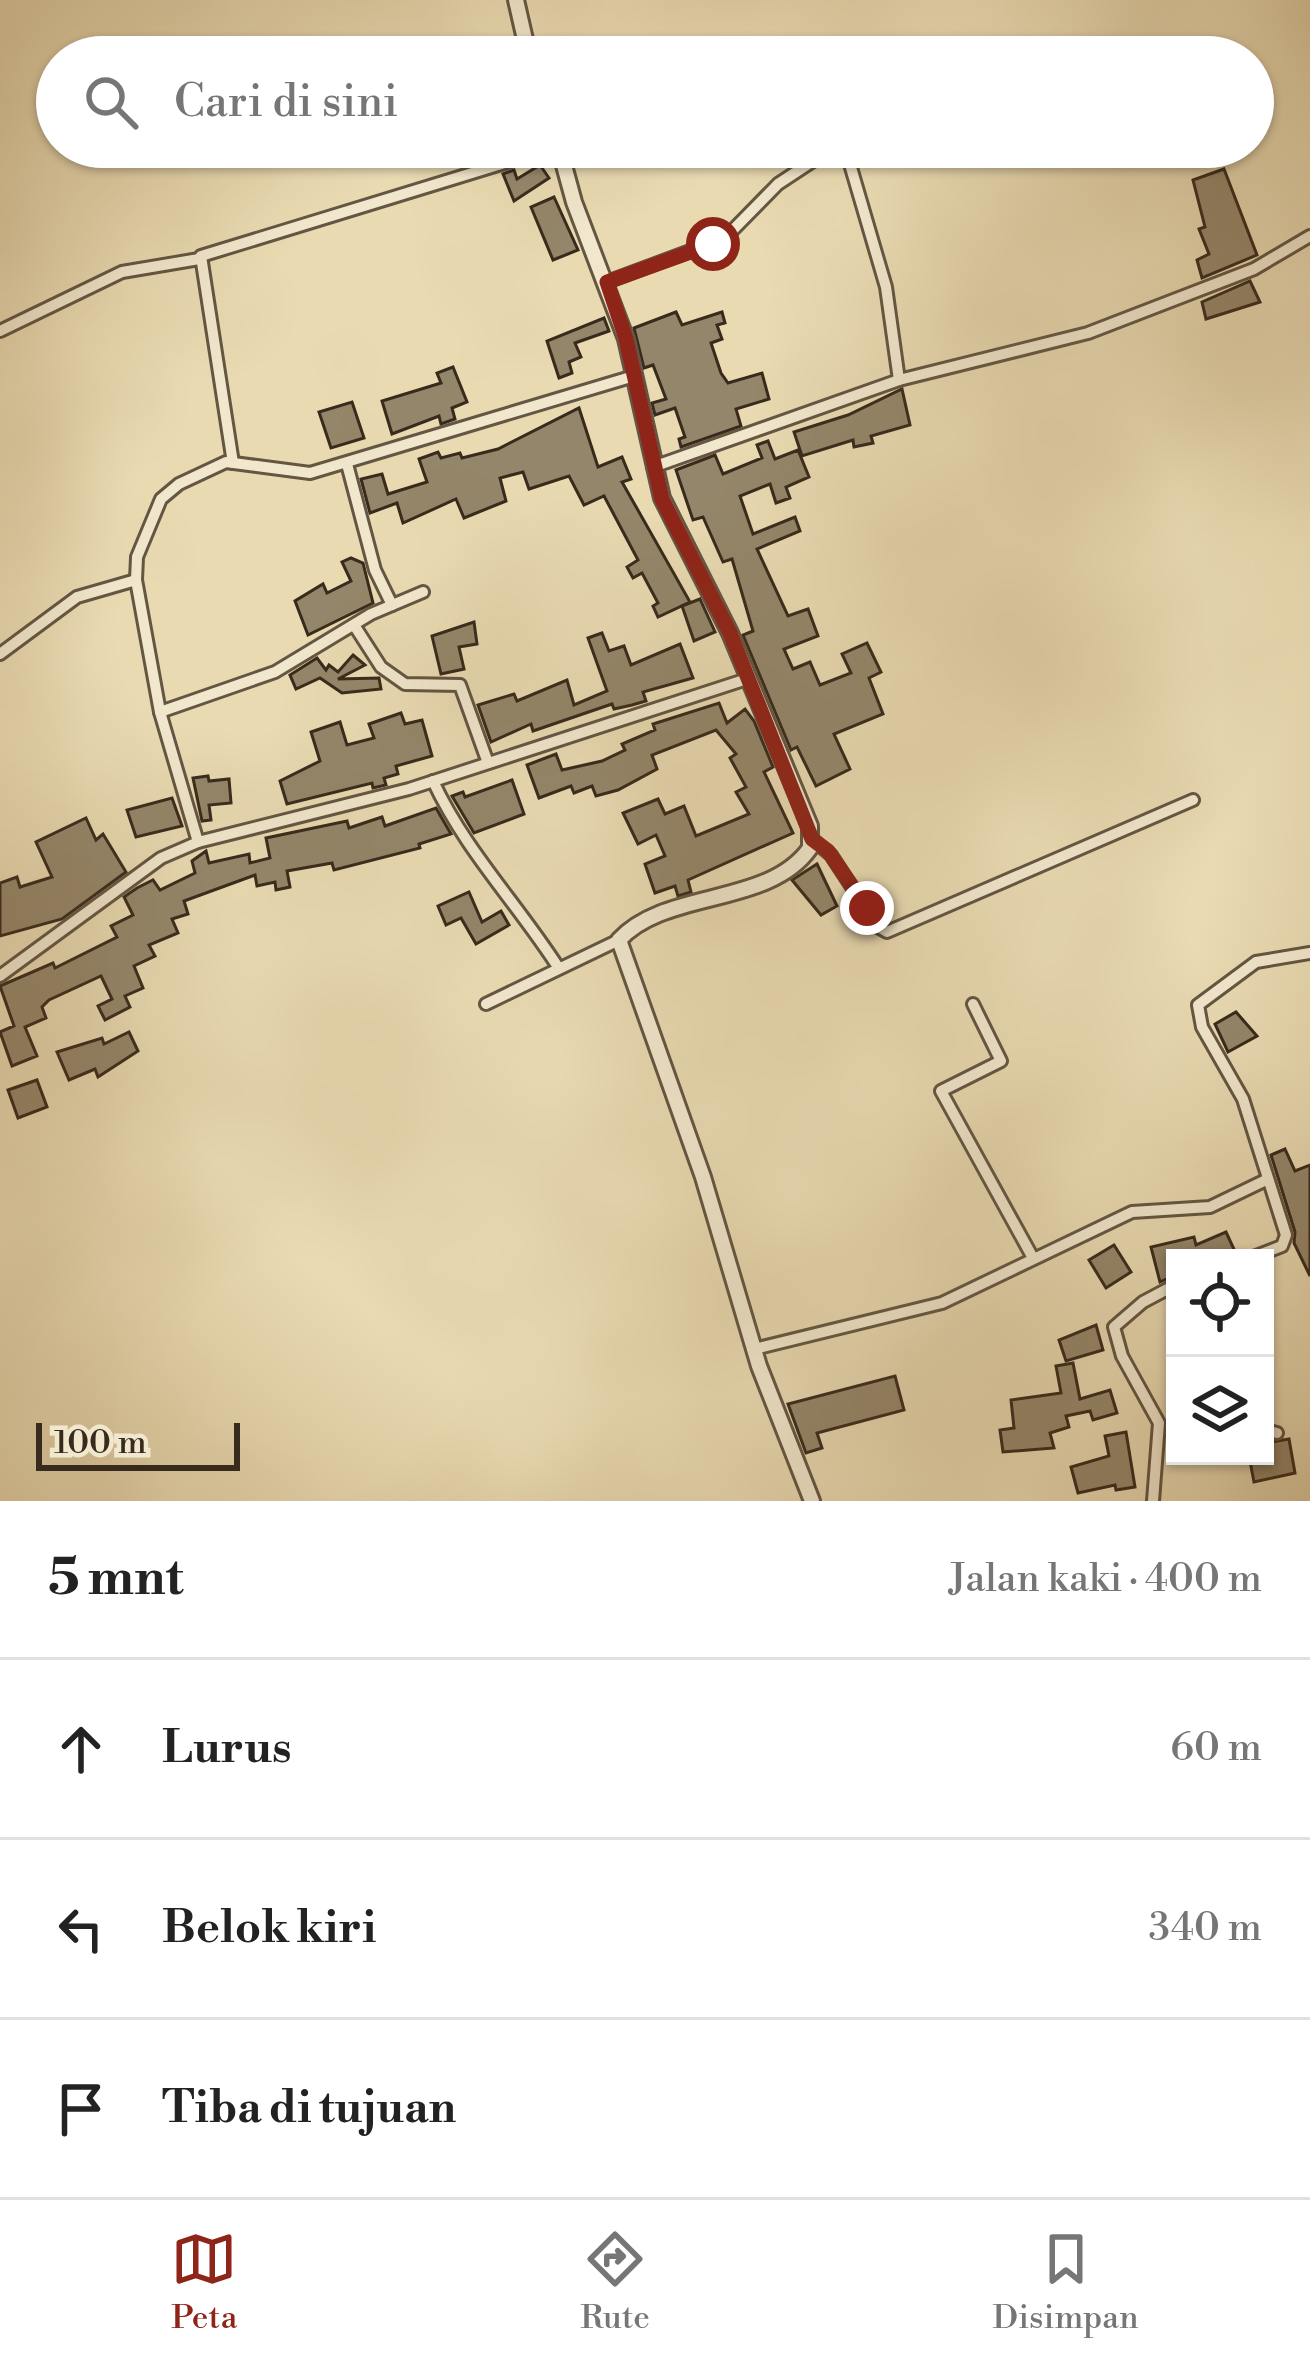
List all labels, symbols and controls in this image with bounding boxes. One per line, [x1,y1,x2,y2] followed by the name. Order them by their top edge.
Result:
[36,36,1274,168] search box
[78,69,144,135] icon: search
[174,74,398,131] text: Cari di sini
[686,217,740,271] route start
[840,881,894,935] route end
[1166,1249,1274,1465] map controls
[1166,1249,1274,1357] button: locate
[1166,1357,1274,1465] button: layers
[36,1417,240,1470] scale bar
[54,1423,147,1464] text: 100 m
[48,1547,184,1611] text: 5 mnt
[949,1555,1262,1604] text: Jalan kaki · 400 m
[48,1716,114,1782] icon: ahead
[162,1720,292,1777] text: Lurus
[1170,1724,1262,1773] text: 60 m
[48,1896,114,1962] icon: left
[162,1900,376,1957] text: Belok kiri
[1149,1904,1262,1953] text: 340 m
[48,2076,114,2142] icon: arrive
[162,2080,456,2137] text: Tiba di tujuan
[171,2226,237,2339] tab: Peta
[580,2226,650,2339] tab: Rute
[993,2226,1139,2339] tab: Disimpan

